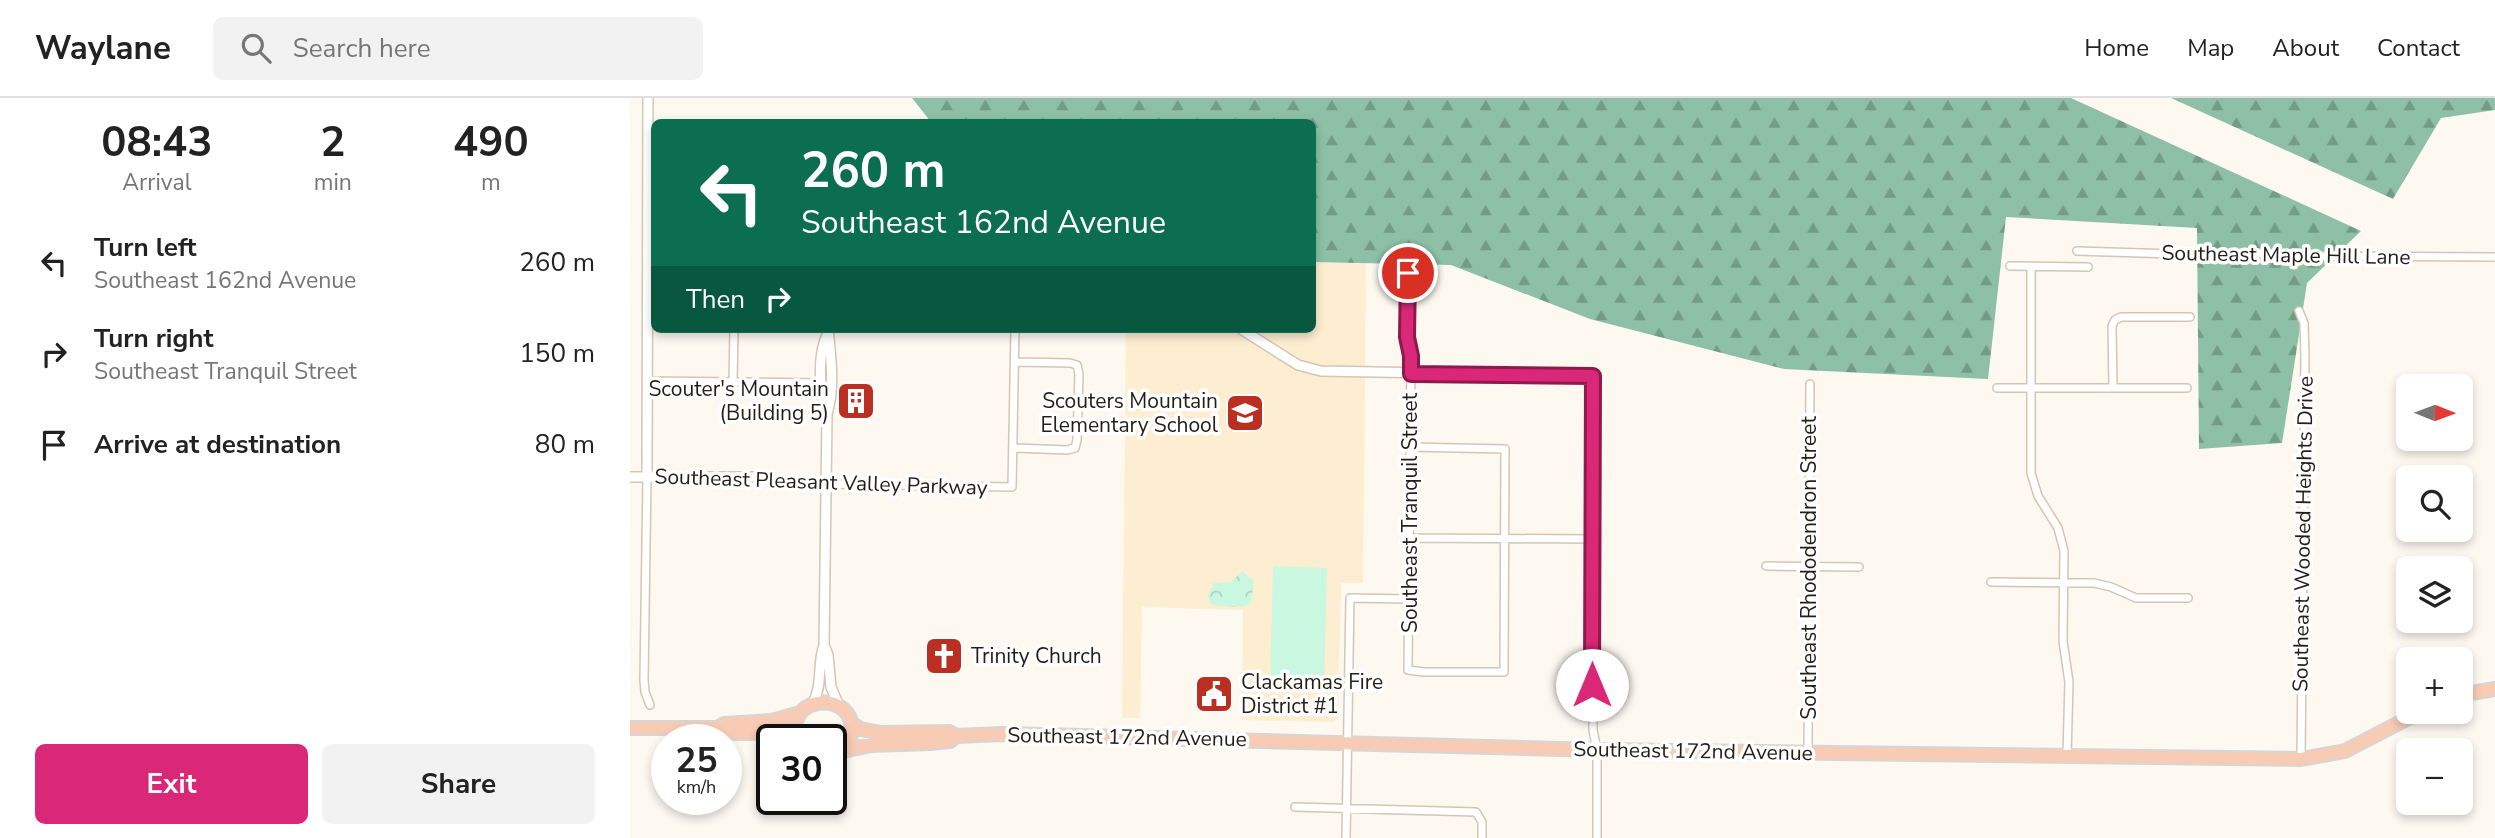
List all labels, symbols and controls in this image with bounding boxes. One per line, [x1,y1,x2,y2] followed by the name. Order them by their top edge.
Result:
[213,17,703,80] search box
[35,26,171,71] text: Waylane
[237,29,275,67] icon: search
[293,31,431,66] text: Search here
[2084,32,2149,64] text: Home
[2187,32,2234,64] text: Map
[2272,32,2339,64] text: About
[2377,32,2460,64] text: Contact
[101,114,212,171] text: 08:43
[320,114,345,171] text: 2
[453,114,529,171] text: 490
[801,137,945,204] text: 260 m
[686,147,777,238] icon: left
[122,167,191,198] text: Arrival
[314,167,352,198] text: min
[481,167,501,198] text: m
[801,201,1166,244] text: Southeast 162nd Avenue
[94,230,197,265] text: Turn left
[2161,239,2411,271] street label: Southeast Maple Hill Lane
[1378,243,1438,303] pin
[35,244,73,282] icon: left
[519,245,595,280] text: 260 m
[1389,254,1427,292] icon: arrive
[94,265,356,296] text: Southeast 162nd Avenue
[759,280,797,318] icon: right
[686,282,745,317] text: Then
[94,321,213,356] text: Turn right
[35,335,73,373] icon: right
[519,336,595,371] text: 150 m
[94,356,357,387] text: Southeast Tranquil Street
[2396,374,2473,452] north arrow
[2396,374,2473,815] map controls
[648,375,829,427] place label: Scouter's Mountain (Building 5)
[2286,376,2320,692] street label: Southeast Wooded Heights Drive
[835,380,877,422] building icon: Scouter's Mountain (Building 5)
[1040,387,1219,439] place label: Scouters Mountain Elementary School
[1224,392,1266,434] school or university icon: Scouters Mountain Elementary School
[1396,392,1424,633] street label: Southeast Tranquil Street
[1795,416,1823,720] street label: Southeast Rhododendron Street
[35,426,73,464] icon: arrive
[94,427,341,462] text: Arrive at destination
[535,427,595,462] text: 80 m
[654,462,988,502] street label: Southeast Pleasant Valley Parkway
[2396,465,2473,542] button: search
[2396,556,2473,633] button: layers
[923,635,965,677] church icon: Trinity Church
[971,642,1102,670] place label: Trinity Church
[2396,647,2473,724] button: +
[1555,648,1629,722] position arrow
[1241,668,1383,720] place label: Clackamas Fire District #1
[1193,673,1235,715] public building icon: Clackamas Fire District #1
[1007,721,1247,753] street label: Southeast 172nd Avenue
[756,724,847,815] speed limit sign: 30
[1573,735,1813,767] street label: Southeast 172nd Avenue
[675,737,718,784] text: 25
[2396,738,2473,815] button: −
[35,744,308,824] button: Exit
[322,744,595,824] button: Share
[677,775,716,799] text: km/h

